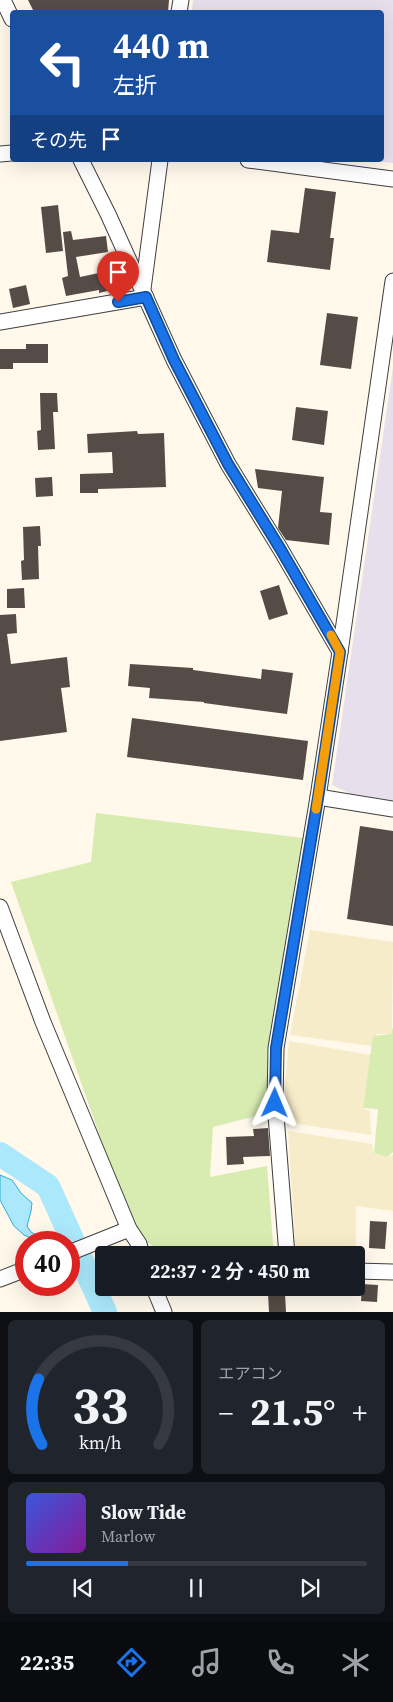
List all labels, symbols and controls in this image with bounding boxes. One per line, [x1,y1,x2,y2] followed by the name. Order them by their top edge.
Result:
[113,22,209,70] text: 440 m
[30,30,95,95] icon: left
[113,70,157,100] text: 左折
[97,125,125,153] icon: arrive
[30,127,87,153] text: その先
[97,251,139,302] pin
[104,258,132,286] icon: arrive
[248,1076,300,1128] position arrow
[15,1231,80,1296] speed limit sign: 40
[150,1258,310,1284] text: 22:37 · 2 分 · 450 m
[219,1362,283,1384] text: エアコン
[72,1369,128,1440] text: 33
[250,1386,336,1438] text: 21.5°
[219,1394,233,1432] text: −
[352,1394,367,1432] text: +
[79,1430,122,1455] text: km/h
[101,1499,186,1525] text: Slow Tide
[101,1525,156,1547] text: Marlow
[69,1574,97,1602] icon: previous
[182,1574,210,1602] icon: pause
[296,1574,324,1602] icon: next
[114,1645,149,1680] icon: directions
[189,1645,224,1680] icon: music
[263,1645,298,1680] icon: phone
[338,1645,373,1680] icon: climate
[20,1647,74,1677] text: 22:35

